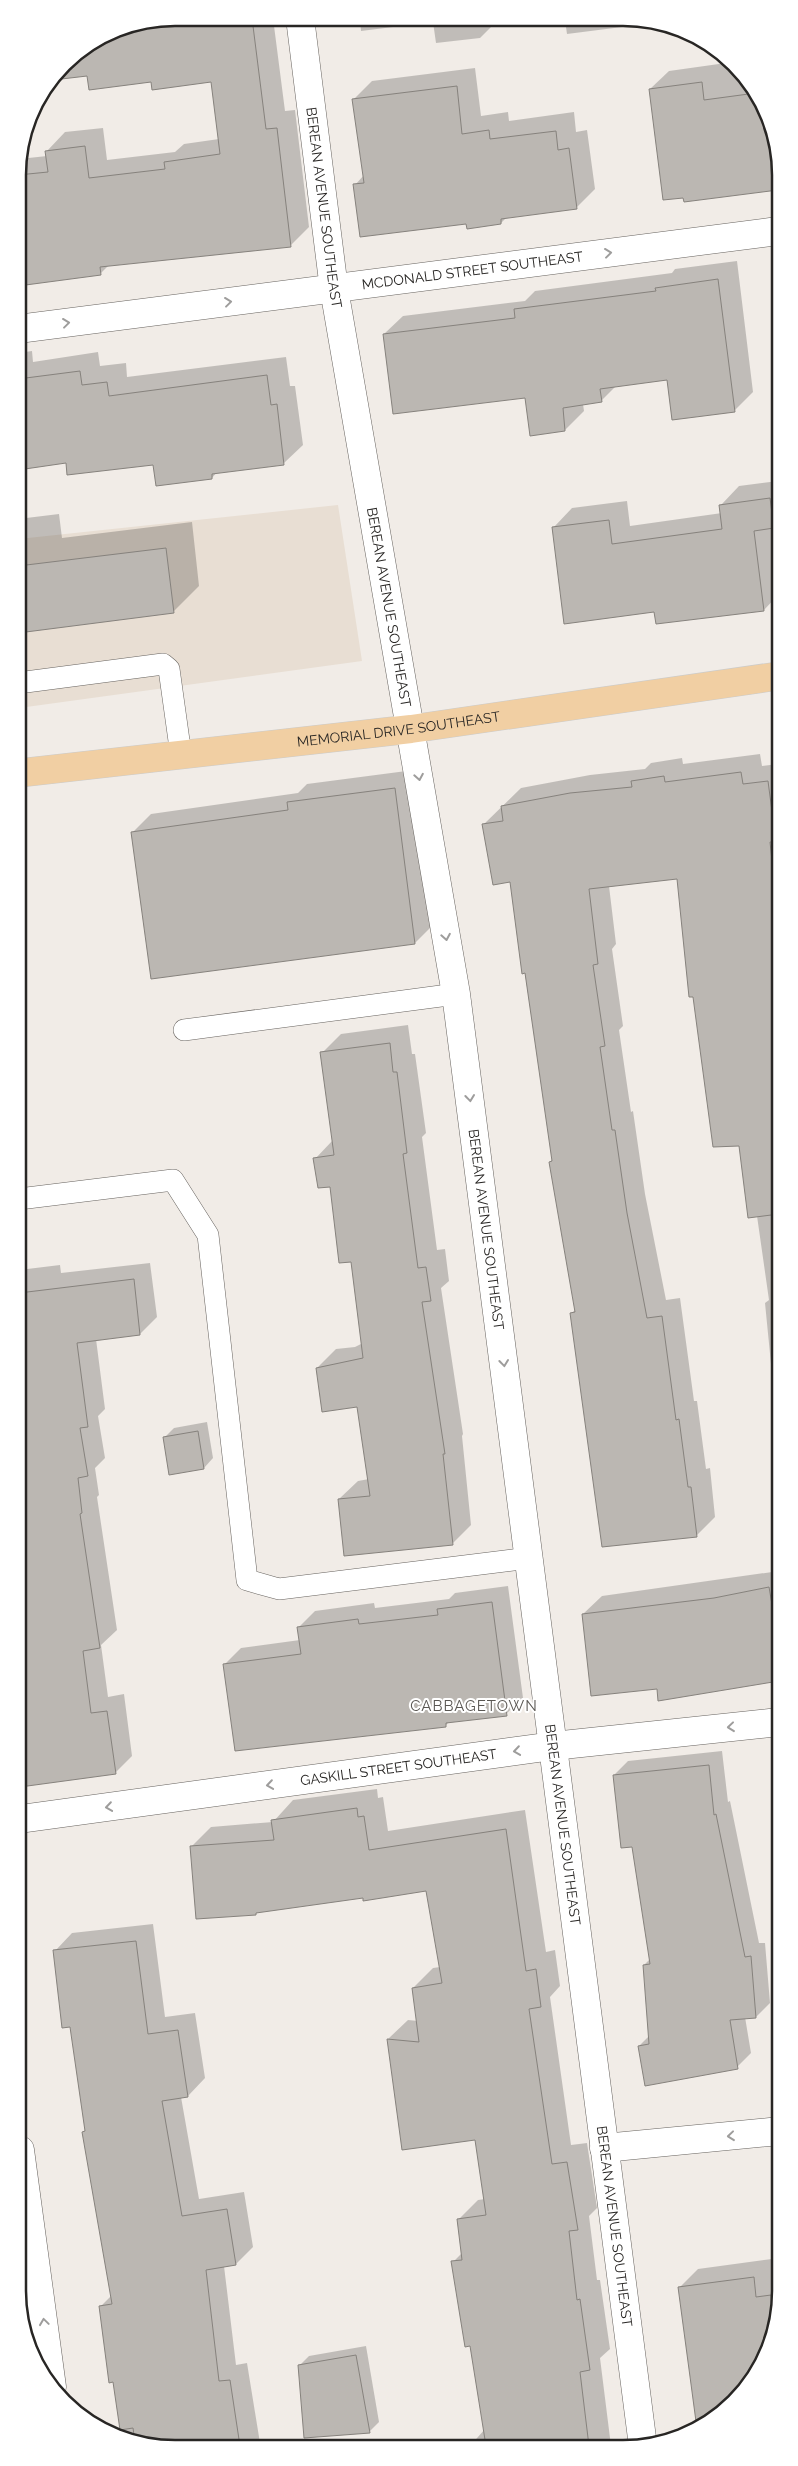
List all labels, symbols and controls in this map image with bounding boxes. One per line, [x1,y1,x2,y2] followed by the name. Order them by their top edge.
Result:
[303,106,345,310] street label: BEREAN AVENUE SOUTHEAST
[361,248,584,293] street label: MCDONALD STREET SOUTHEAST
[604,248,612,259] one-way arrow
[224,297,232,308] one-way arrow
[63,318,71,329] one-way arrow
[364,506,414,709] street label: BEREAN AVENUE SOUTHEAST
[296,708,502,750] street label: MEMORIAL DRIVE SOUTHEAST
[413,772,423,781] one-way arrow
[441,932,451,941] one-way arrow
[464,1094,475,1102] one-way arrow
[465,1128,507,1331] street label: BEREAN AVENUE SOUTHEAST
[498,1359,509,1367] one-way arrow
[410,1697,538,1715] district label: CABBAGETOWN
[727,1722,735,1733] one-way arrow
[542,1723,584,1926] street label: BEREAN AVENUE SOUTHEAST
[299,1746,498,1789] street label: GASKILL STREET SOUTHEAST
[513,1746,522,1756] one-way arrow
[265,1779,273,1790] one-way arrow
[104,1801,112,1812] one-way arrow
[594,2125,636,2328] street label: BEREAN AVENUE SOUTHEAST
[727,2130,735,2141] one-way arrow
[39,2317,49,2326] one-way arrow

